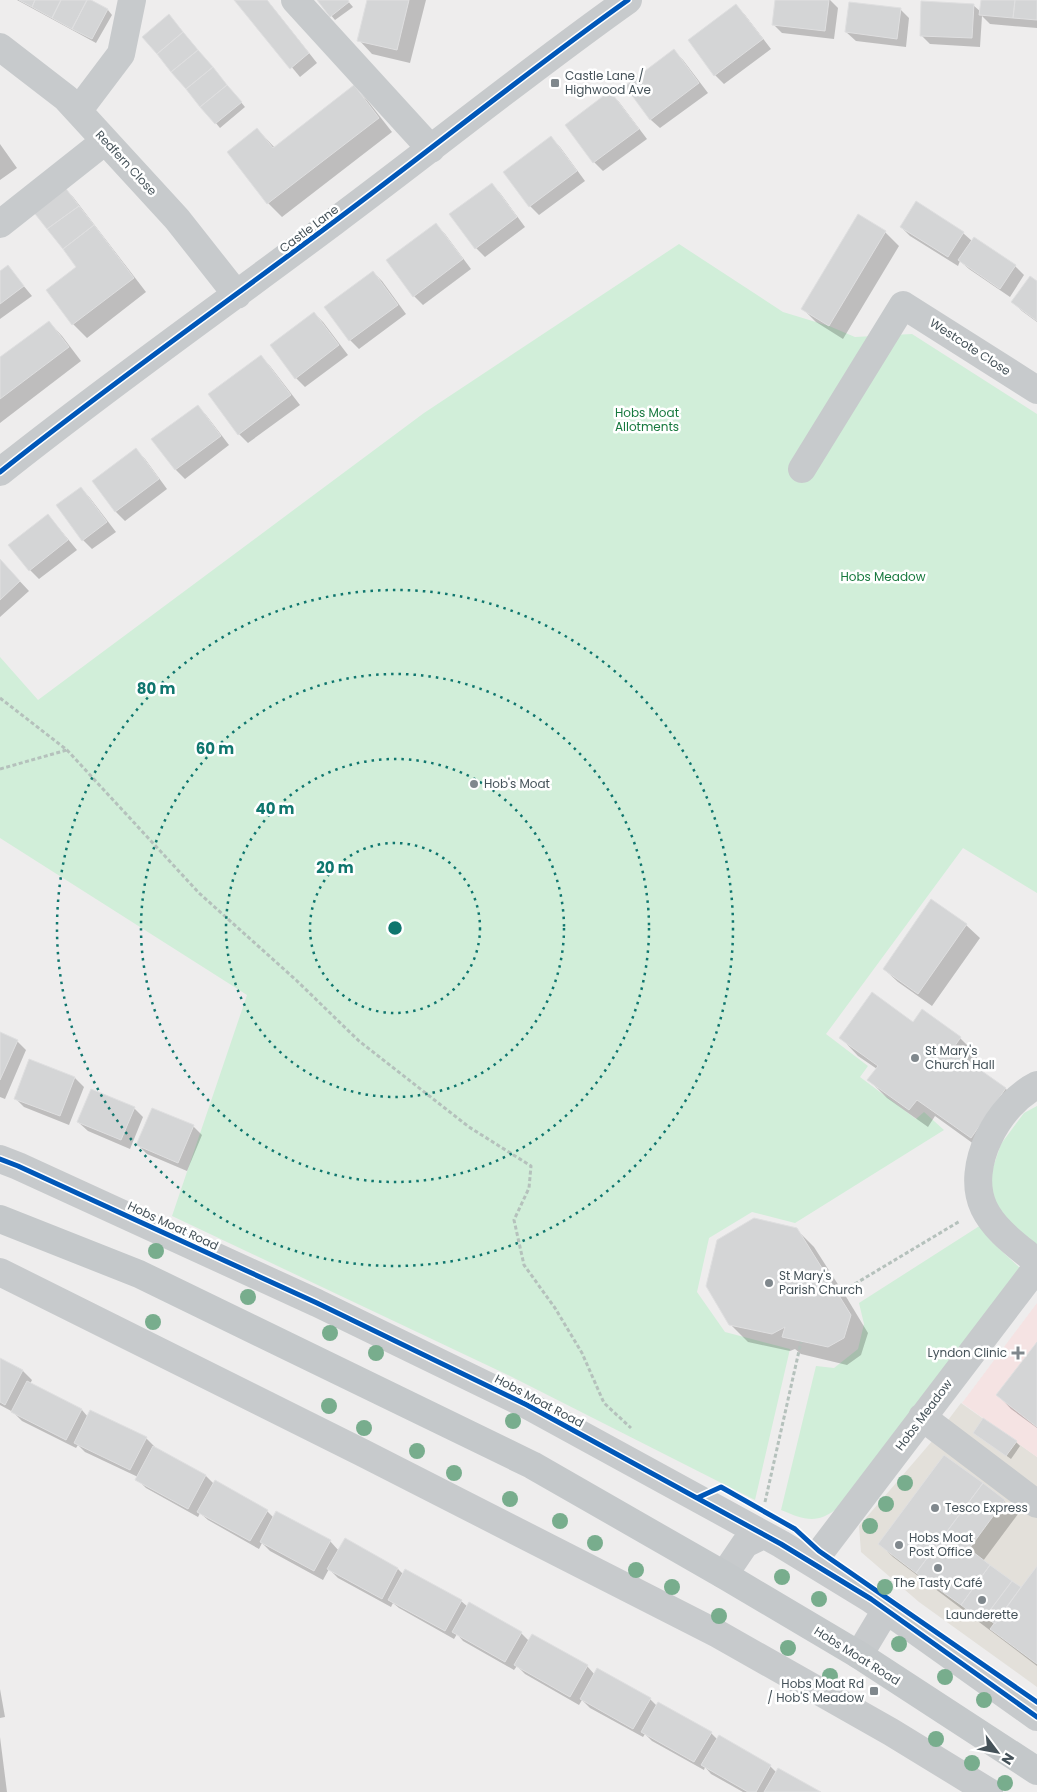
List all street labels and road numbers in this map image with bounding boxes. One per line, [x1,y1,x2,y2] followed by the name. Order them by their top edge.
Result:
[92,126,161,199] street label: Redfern Close
[276,201,342,256] street label: Castle Lane
[926,314,1014,379] street label: Westcote Close
[125,1197,221,1254] street label: Hobs Moat Road
[492,1370,587,1431] street label: Hobs Moat Road
[891,1375,956,1454] street label: Hobs Meadow
[811,1622,904,1689] street label: Hobs Moat Road

